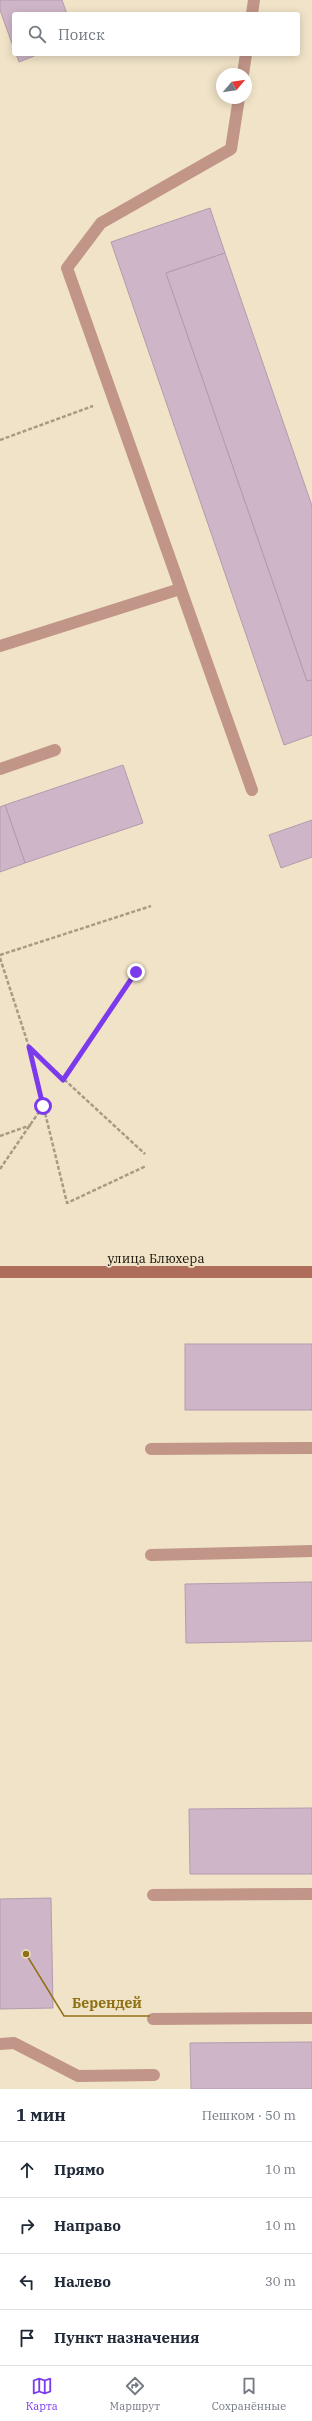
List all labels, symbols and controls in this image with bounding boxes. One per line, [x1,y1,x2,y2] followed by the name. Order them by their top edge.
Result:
[12,12,300,56] search box
[26,23,48,45] icon: search
[58,25,105,44] text: Поиск
[216,68,252,104] north arrow
[127,963,145,981] route end
[34,1097,52,1115] route start
[107,1250,205,1267] street label: улица Блюхера
[64,1990,150,2016] callout: Берендей
[72,1994,142,2012] text: Берендей
[16,2104,66,2126] text: 1 мин
[202,2107,296,2124] text: Пешком · 50 m
[16,2159,38,2181] icon: ahead
[54,2160,105,2179] text: Прямо
[265,2161,296,2178] text: 10 m
[16,2215,38,2237] icon: right
[54,2216,121,2235] text: Направо
[265,2217,296,2234] text: 10 m
[16,2271,38,2293] icon: left
[54,2272,111,2291] text: Налево
[265,2273,296,2290] text: 30 m
[16,2327,38,2349] icon: arrive
[54,2328,200,2347] text: Пункт назначения
[26,2375,58,2413] tab: Карта
[110,2375,160,2413] tab: Маршрут
[212,2375,286,2413] tab: Сохранённые

